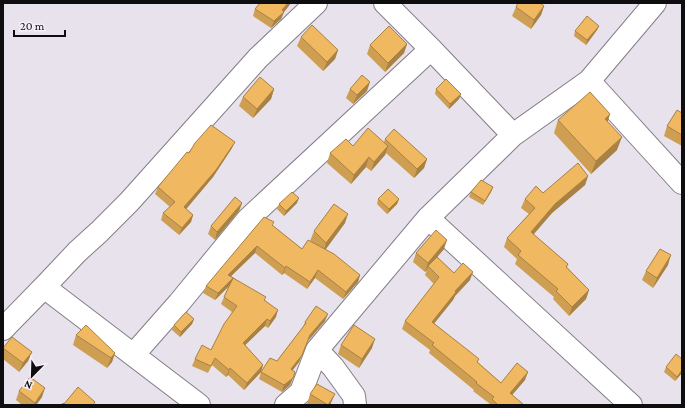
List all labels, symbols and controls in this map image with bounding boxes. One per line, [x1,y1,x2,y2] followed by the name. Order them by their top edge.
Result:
[14,12,65,38] scale bar
[20,19,45,33] text: 20 m
[12,356,52,396] north arrow
[22,378,34,392] text: N

